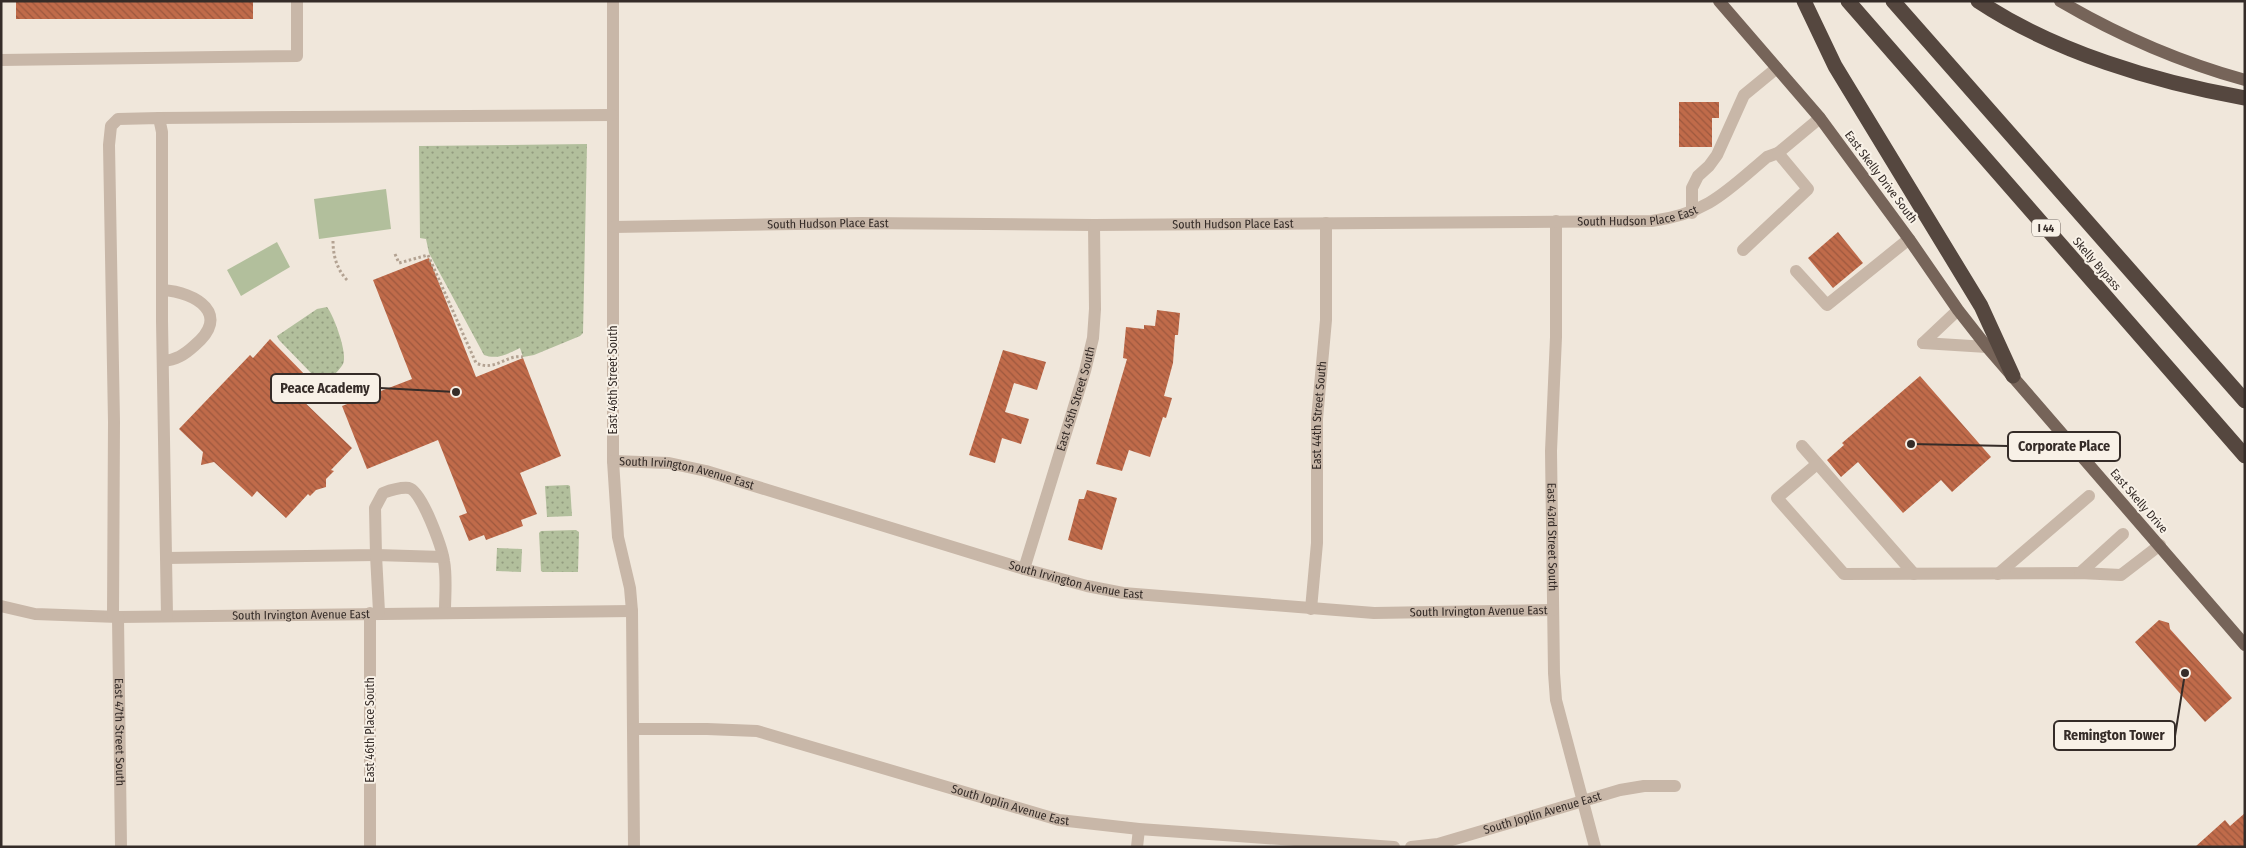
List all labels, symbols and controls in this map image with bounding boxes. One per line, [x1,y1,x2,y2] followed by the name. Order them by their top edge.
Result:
[1842,128,1920,226] street label: East Skelly Drive South
[1577,203,1700,229] street label: South Hudson Place East
[767,216,889,232] street label: South Hudson Place East
[1172,217,1294,231] street label: South Hudson Place East
[2032,220,2060,237] road number: I 44
[2070,235,2124,293] street label: Skelly Bypass
[606,325,620,435] street label: East 46th Street South
[1054,345,1098,453] street label: East 45th Street South
[1310,360,1329,470] street label: East 44th Street South
[271,374,380,403] callout: Peace Academy
[280,380,370,397] text: Peace Academy
[2008,432,2120,461] callout: Corporate Place
[2018,438,2110,455] text: Corporate Place
[619,454,756,492] street label: South Irvington Avenue East
[2107,466,2171,536] street label: East Skelly Drive
[1544,483,1560,591] street label: East 43rd Street South
[1007,558,1144,602] street label: South Irvington Avenue East
[1410,603,1548,619] street label: South Irvington Avenue East
[232,607,370,623] street label: South Irvington Avenue East
[363,677,377,783] street label: East 46th Place South
[112,678,127,786] street label: East 47th Street South
[2054,721,2175,750] callout: Remington Tower
[2063,727,2165,744] text: Remington Tower
[950,782,1070,828] street label: South Joplin Avenue East
[1482,789,1603,837] street label: South Joplin Avenue East

